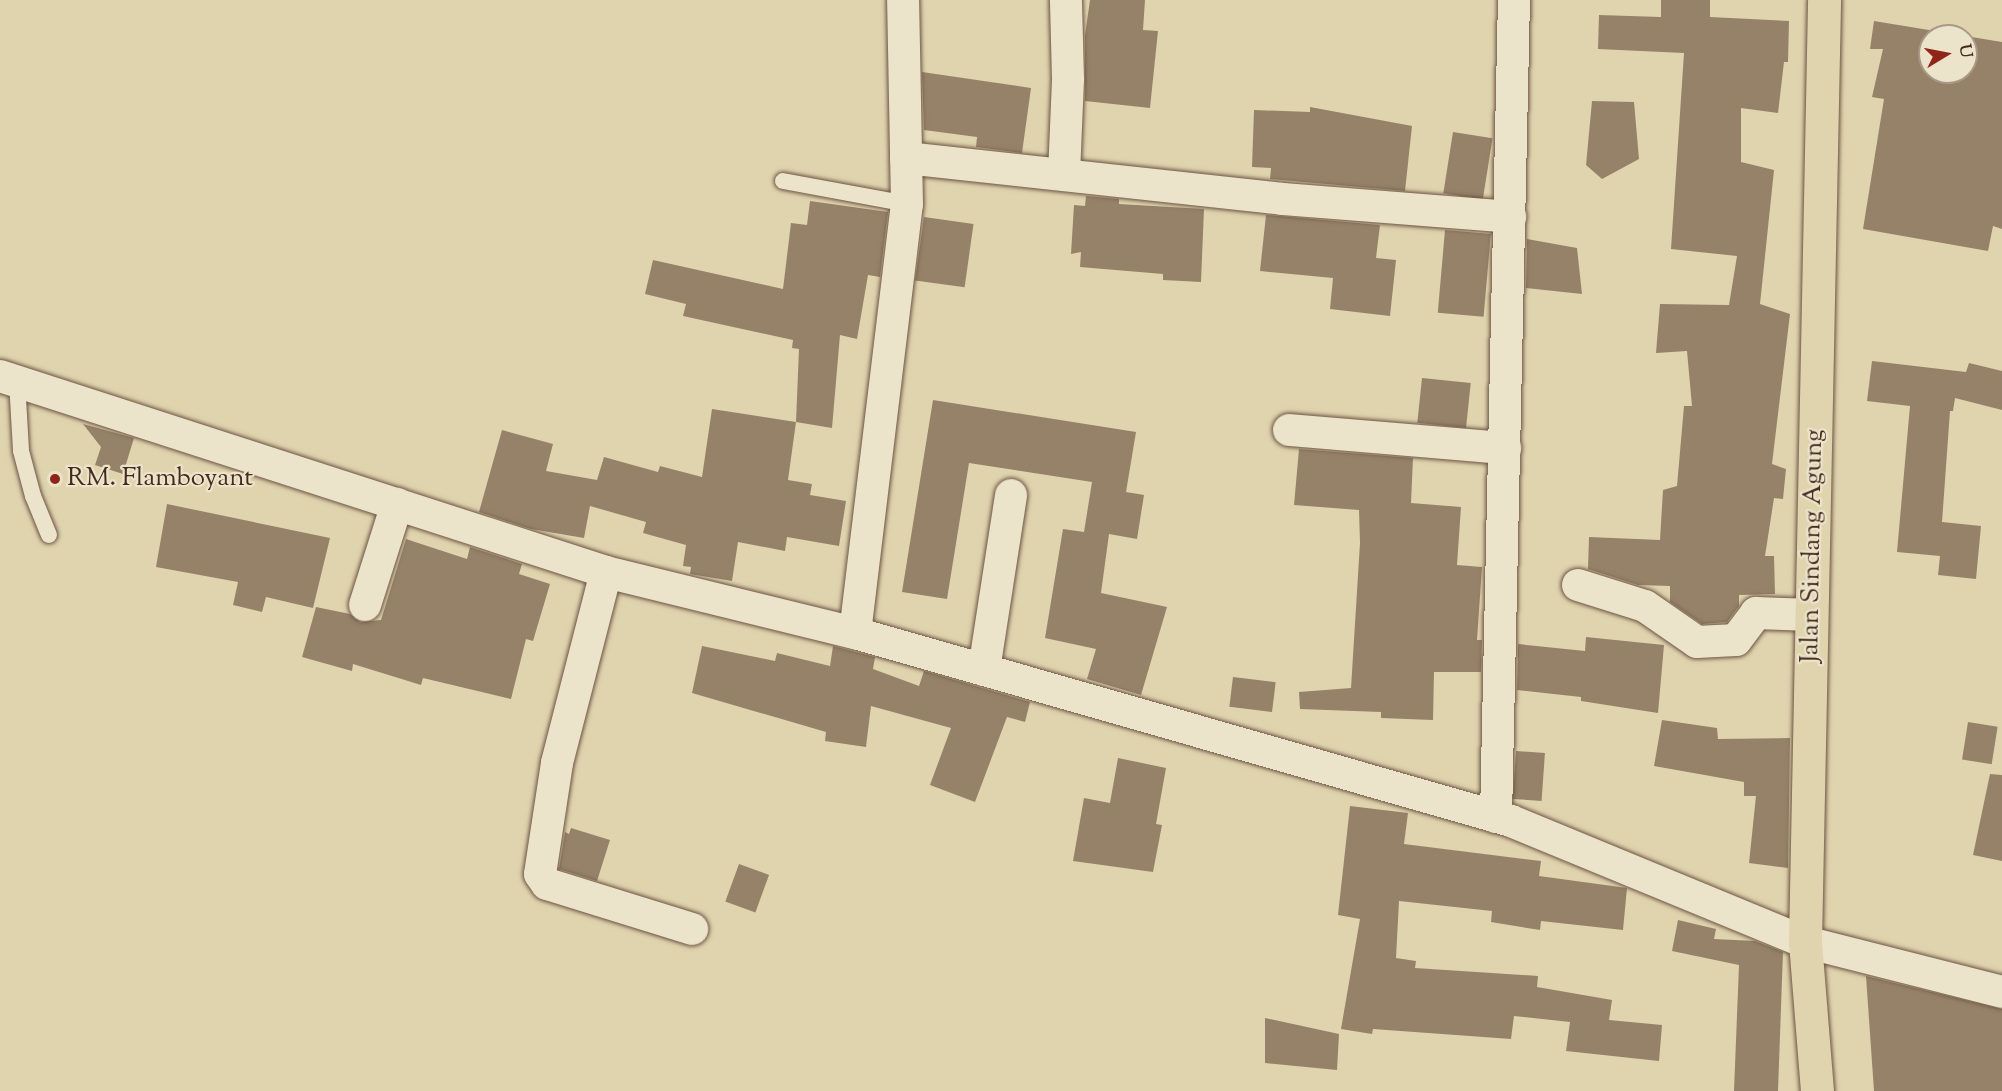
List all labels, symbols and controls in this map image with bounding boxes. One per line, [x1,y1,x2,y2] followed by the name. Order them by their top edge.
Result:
[1918,24,1978,84] north arrow
[1952,43,1977,60] text: U
[1795,429,1831,663] street label: Jalan Sindang Agung
[67,463,253,495] place label: RM. Flamboyant
[48,472,62,486] marker: RM. Flamboyant

